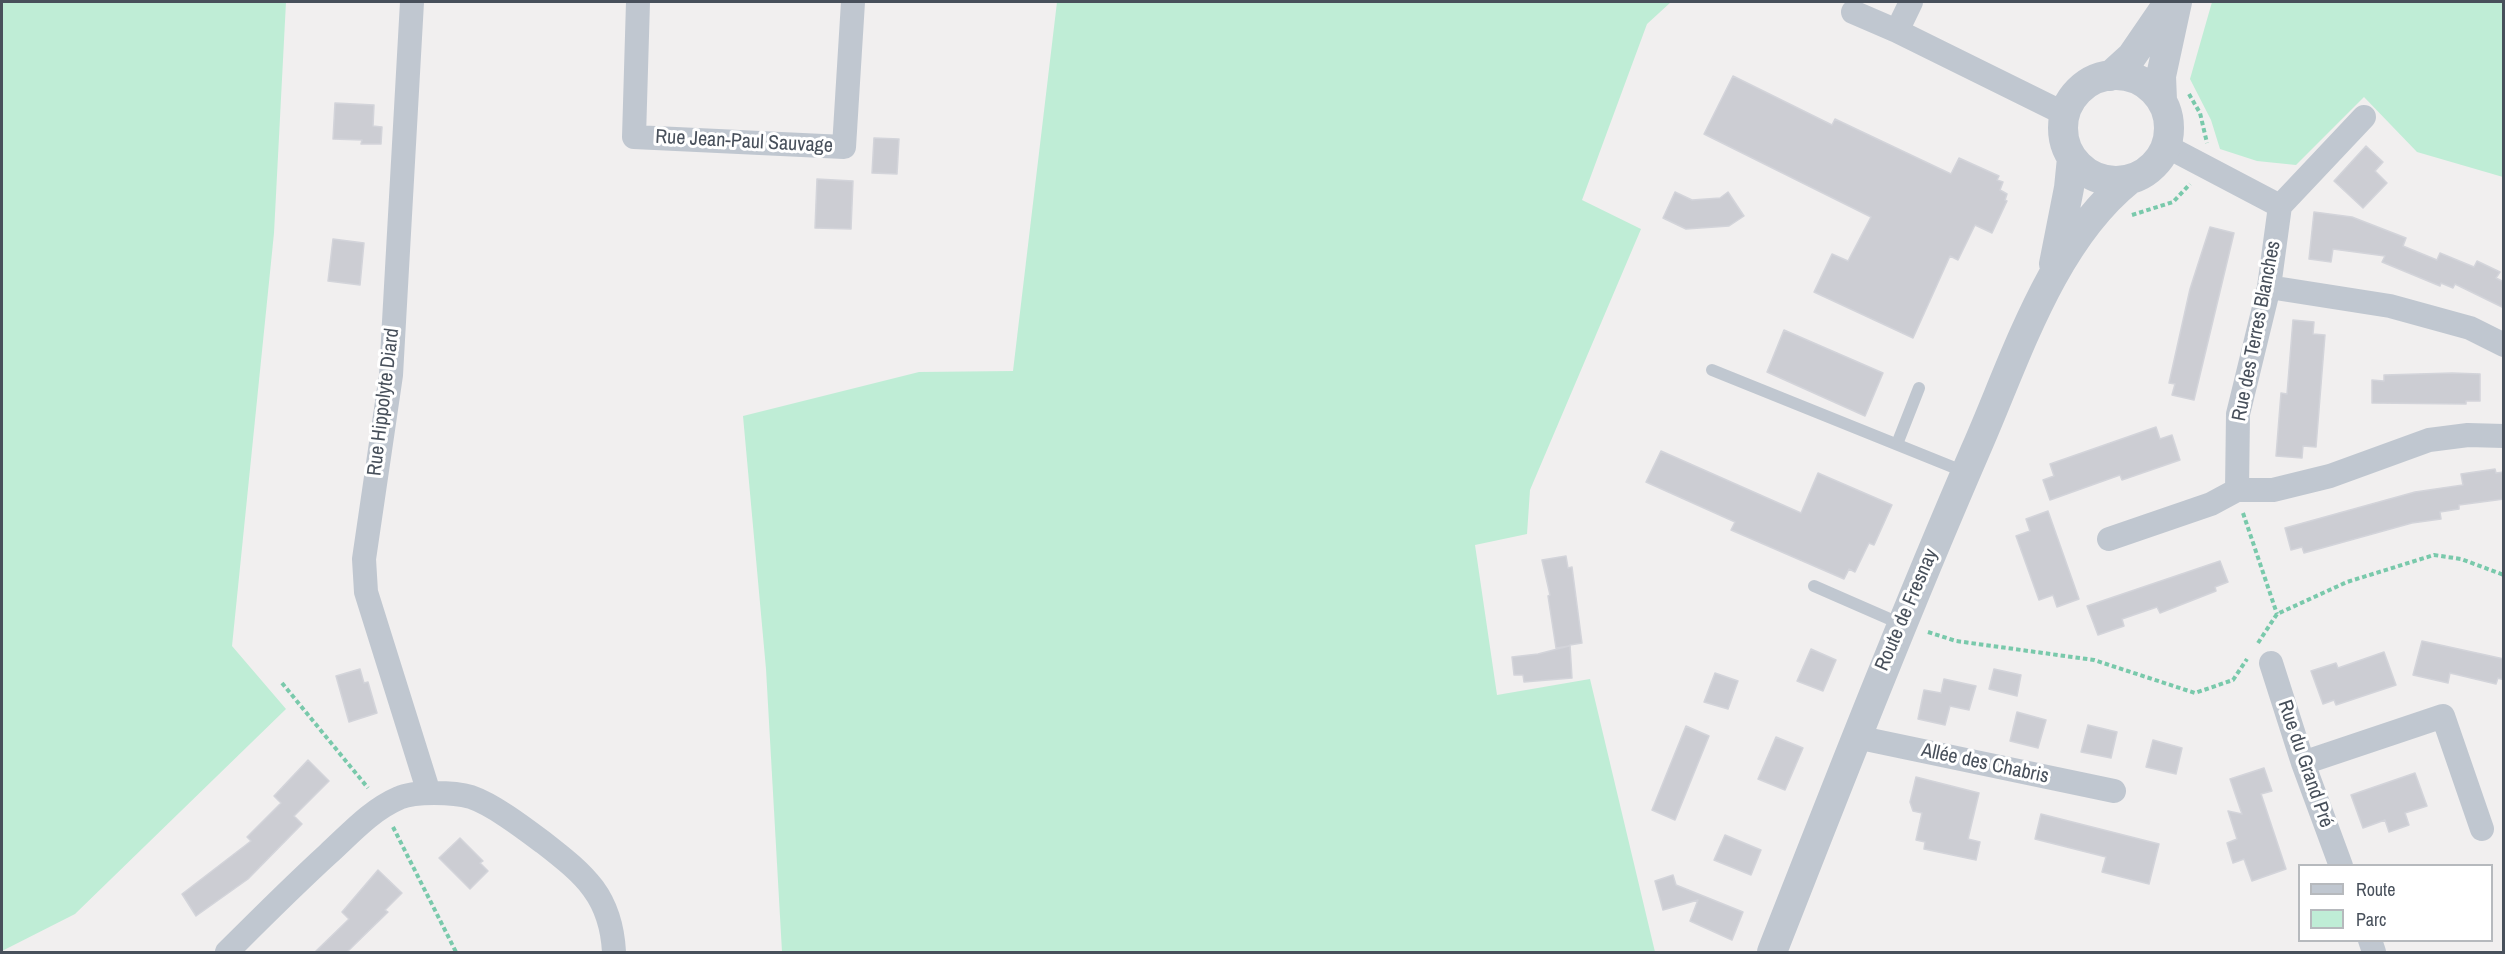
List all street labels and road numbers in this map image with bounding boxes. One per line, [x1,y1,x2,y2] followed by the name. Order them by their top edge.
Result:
[655,125,833,159] street label: Rue Jean-Paul Sauvage
[2228,239,2286,423] street label: Rue des Terres Blanches
[363,327,405,477] street label: Rue Hippolyte Diard
[1870,545,1944,675] street label: Route de Fresnay
[2272,697,2338,831] street label: Rue du Grand Pré
[1919,739,2051,789] street label: Allée des Chabris

